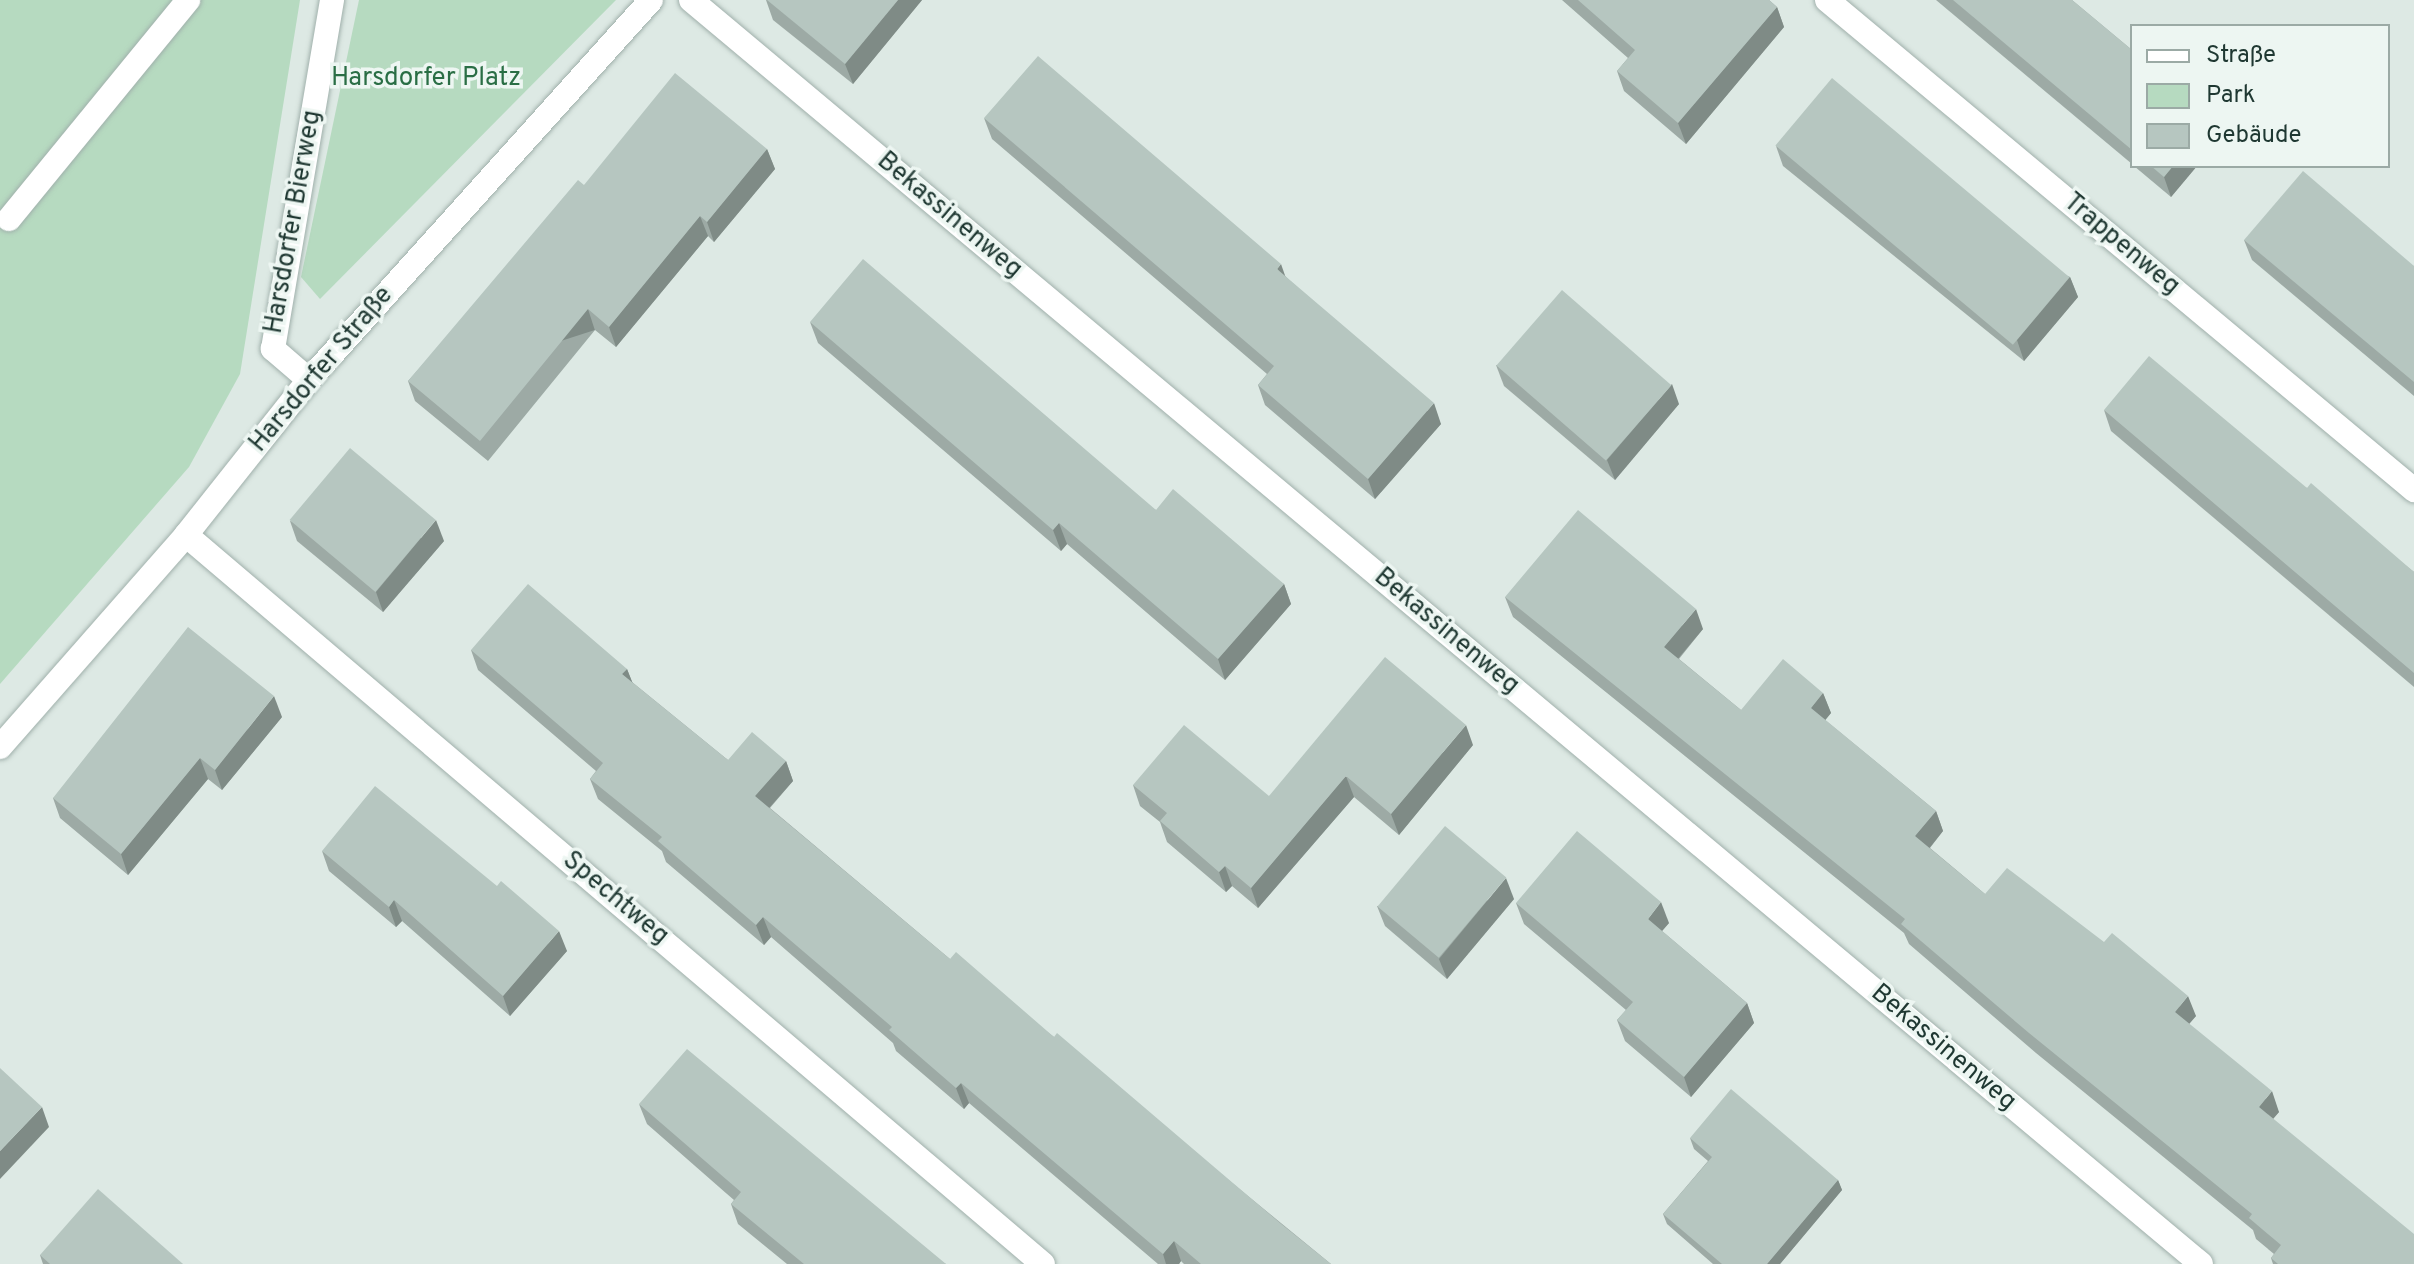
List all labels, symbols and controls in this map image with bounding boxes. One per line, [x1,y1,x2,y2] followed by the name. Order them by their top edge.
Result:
[2130,24,2390,168] legend
[2206,41,2276,71] text: Straße
[331,63,521,95] park label: Harsdorfer Platz
[2206,81,2256,111] text: Park
[259,108,329,336] street label: Harsdorfer Bierweg
[2206,121,2301,151] text: Gebäude
[870,146,1028,286] street label: Bekassinenweg
[2057,187,2185,303] street label: Trappenweg
[244,281,400,459] street label: Harsdorfer Straße
[1367,562,1525,702] street label: Bekassinenweg
[555,846,675,952] street label: Spechtweg
[1864,978,2022,1118] street label: Bekassinenweg

